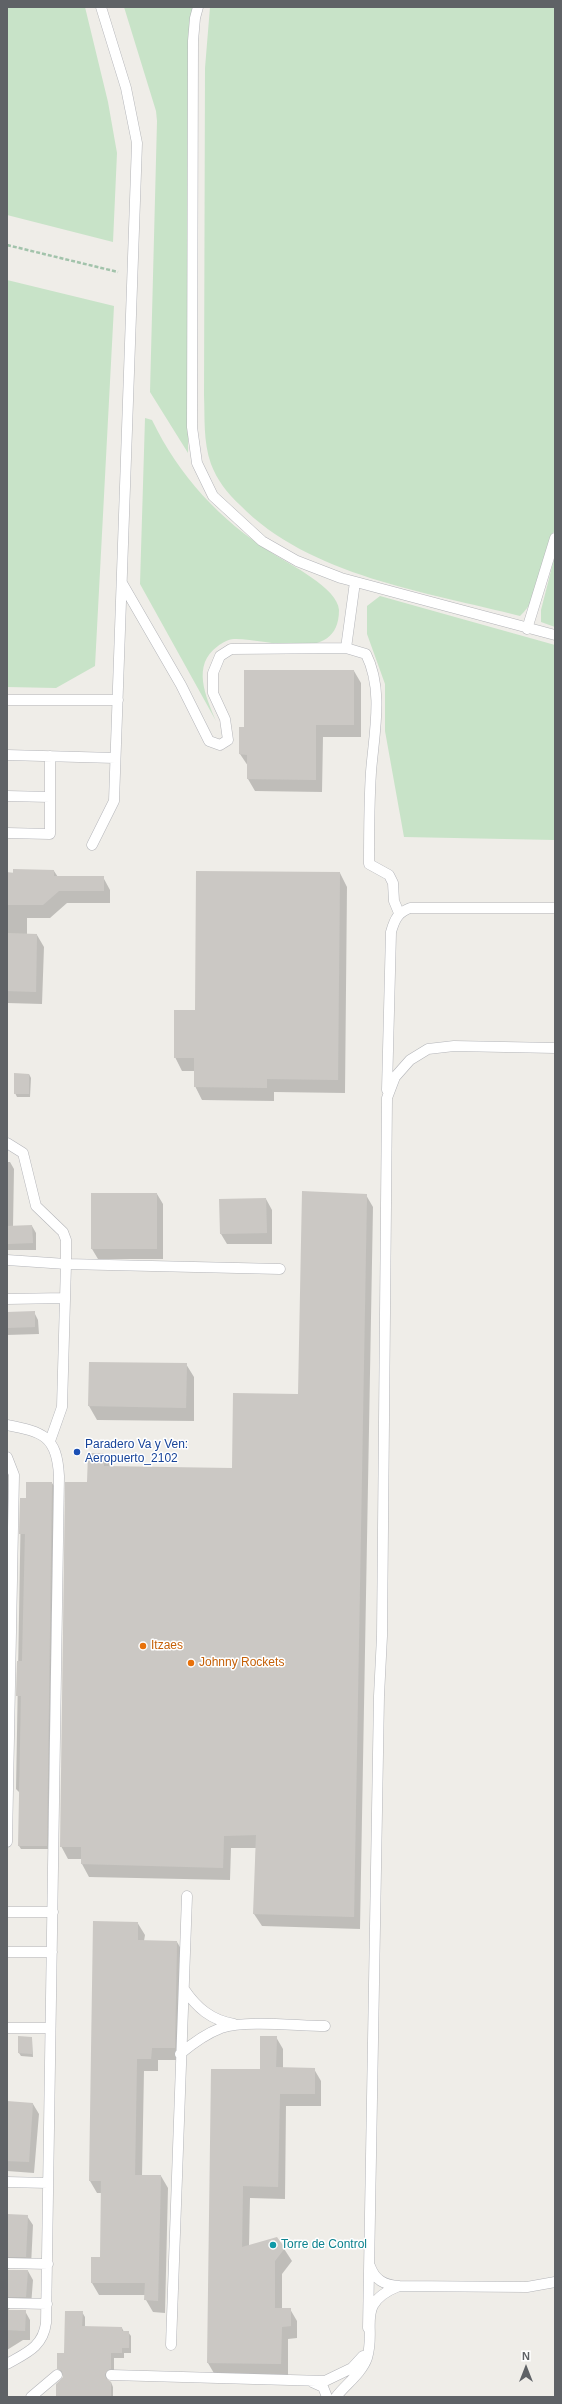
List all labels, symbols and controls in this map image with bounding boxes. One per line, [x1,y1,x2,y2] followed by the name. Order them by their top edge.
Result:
[85,1438,188,1466] place label: Paradero Va y Ven: Aeropuerto_2102
[72,1447,82,1457] marker: Paradero Va y Ven: Aeropuerto_2102
[151,1639,183,1653] place label: Itzaes
[138,1641,148,1651] marker: Itzaes
[199,1656,284,1670] place label: Johnny Rockets
[186,1658,196,1668] marker: Johnny Rockets
[281,2238,367,2252] place label: Torre de Control
[268,2240,278,2250] marker: Torre de Control
[506,2348,546,2388] north arrow
[522,2350,530,2362] text: N

